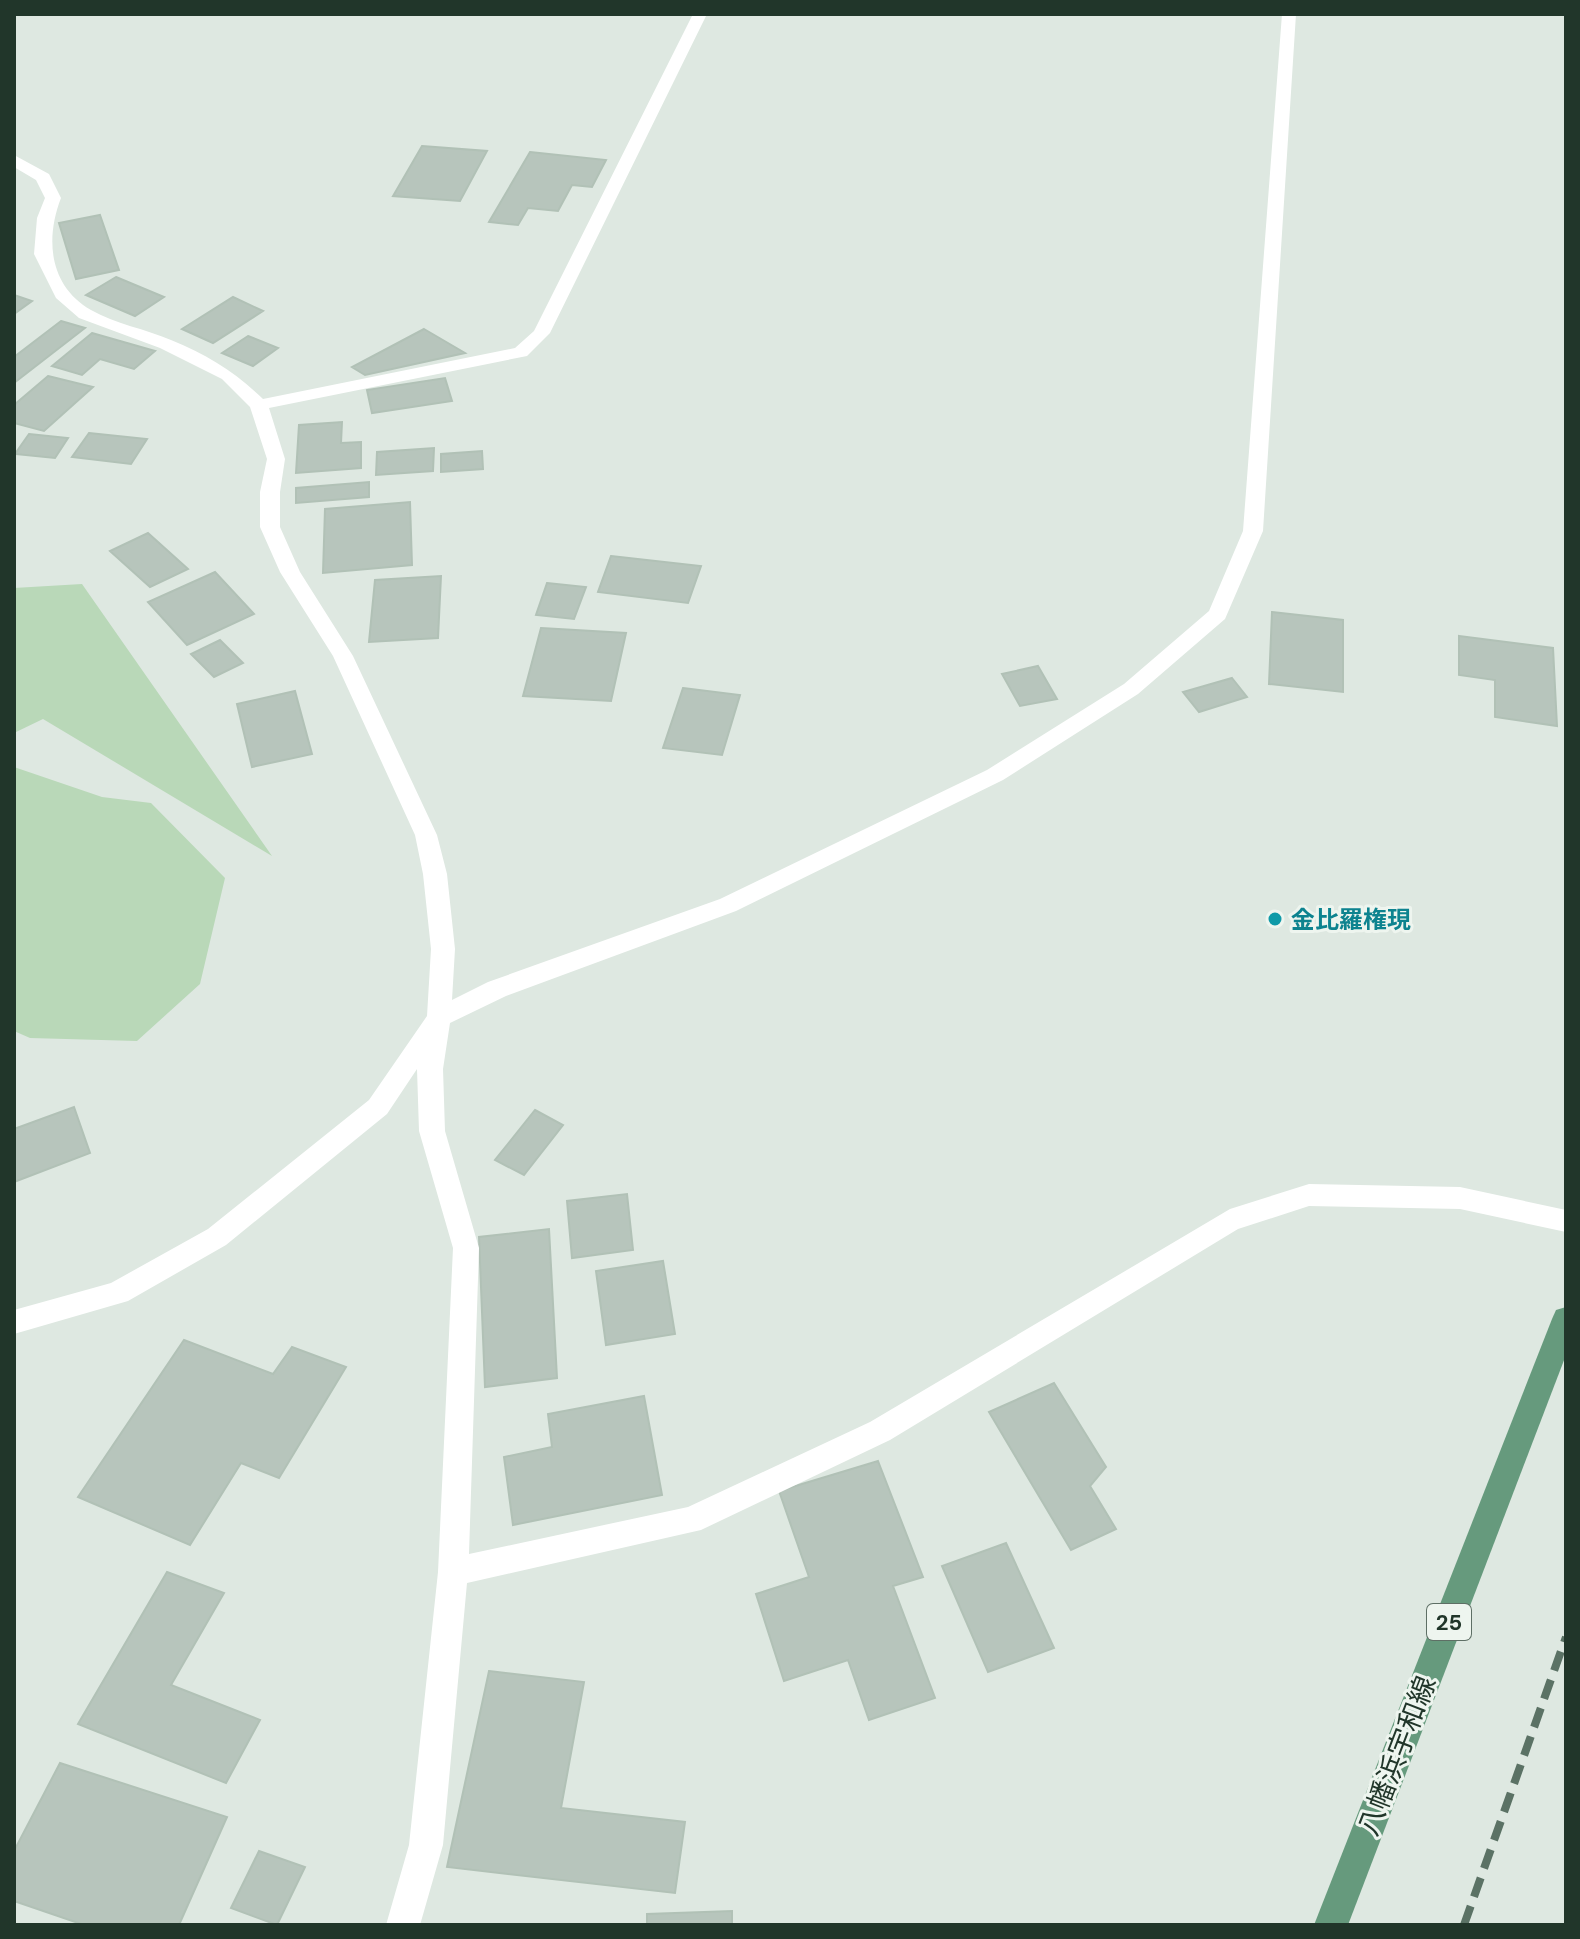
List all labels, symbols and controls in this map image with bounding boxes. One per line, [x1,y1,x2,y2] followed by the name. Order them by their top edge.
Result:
[1291,904,1411,935] place label: 金比羅権現
[1266,910,1284,928] marker: 金比羅権現
[1427,1604,1471,1640] road number: 25
[1350,1671,1444,1841] street label: 八幡浜宇和線

